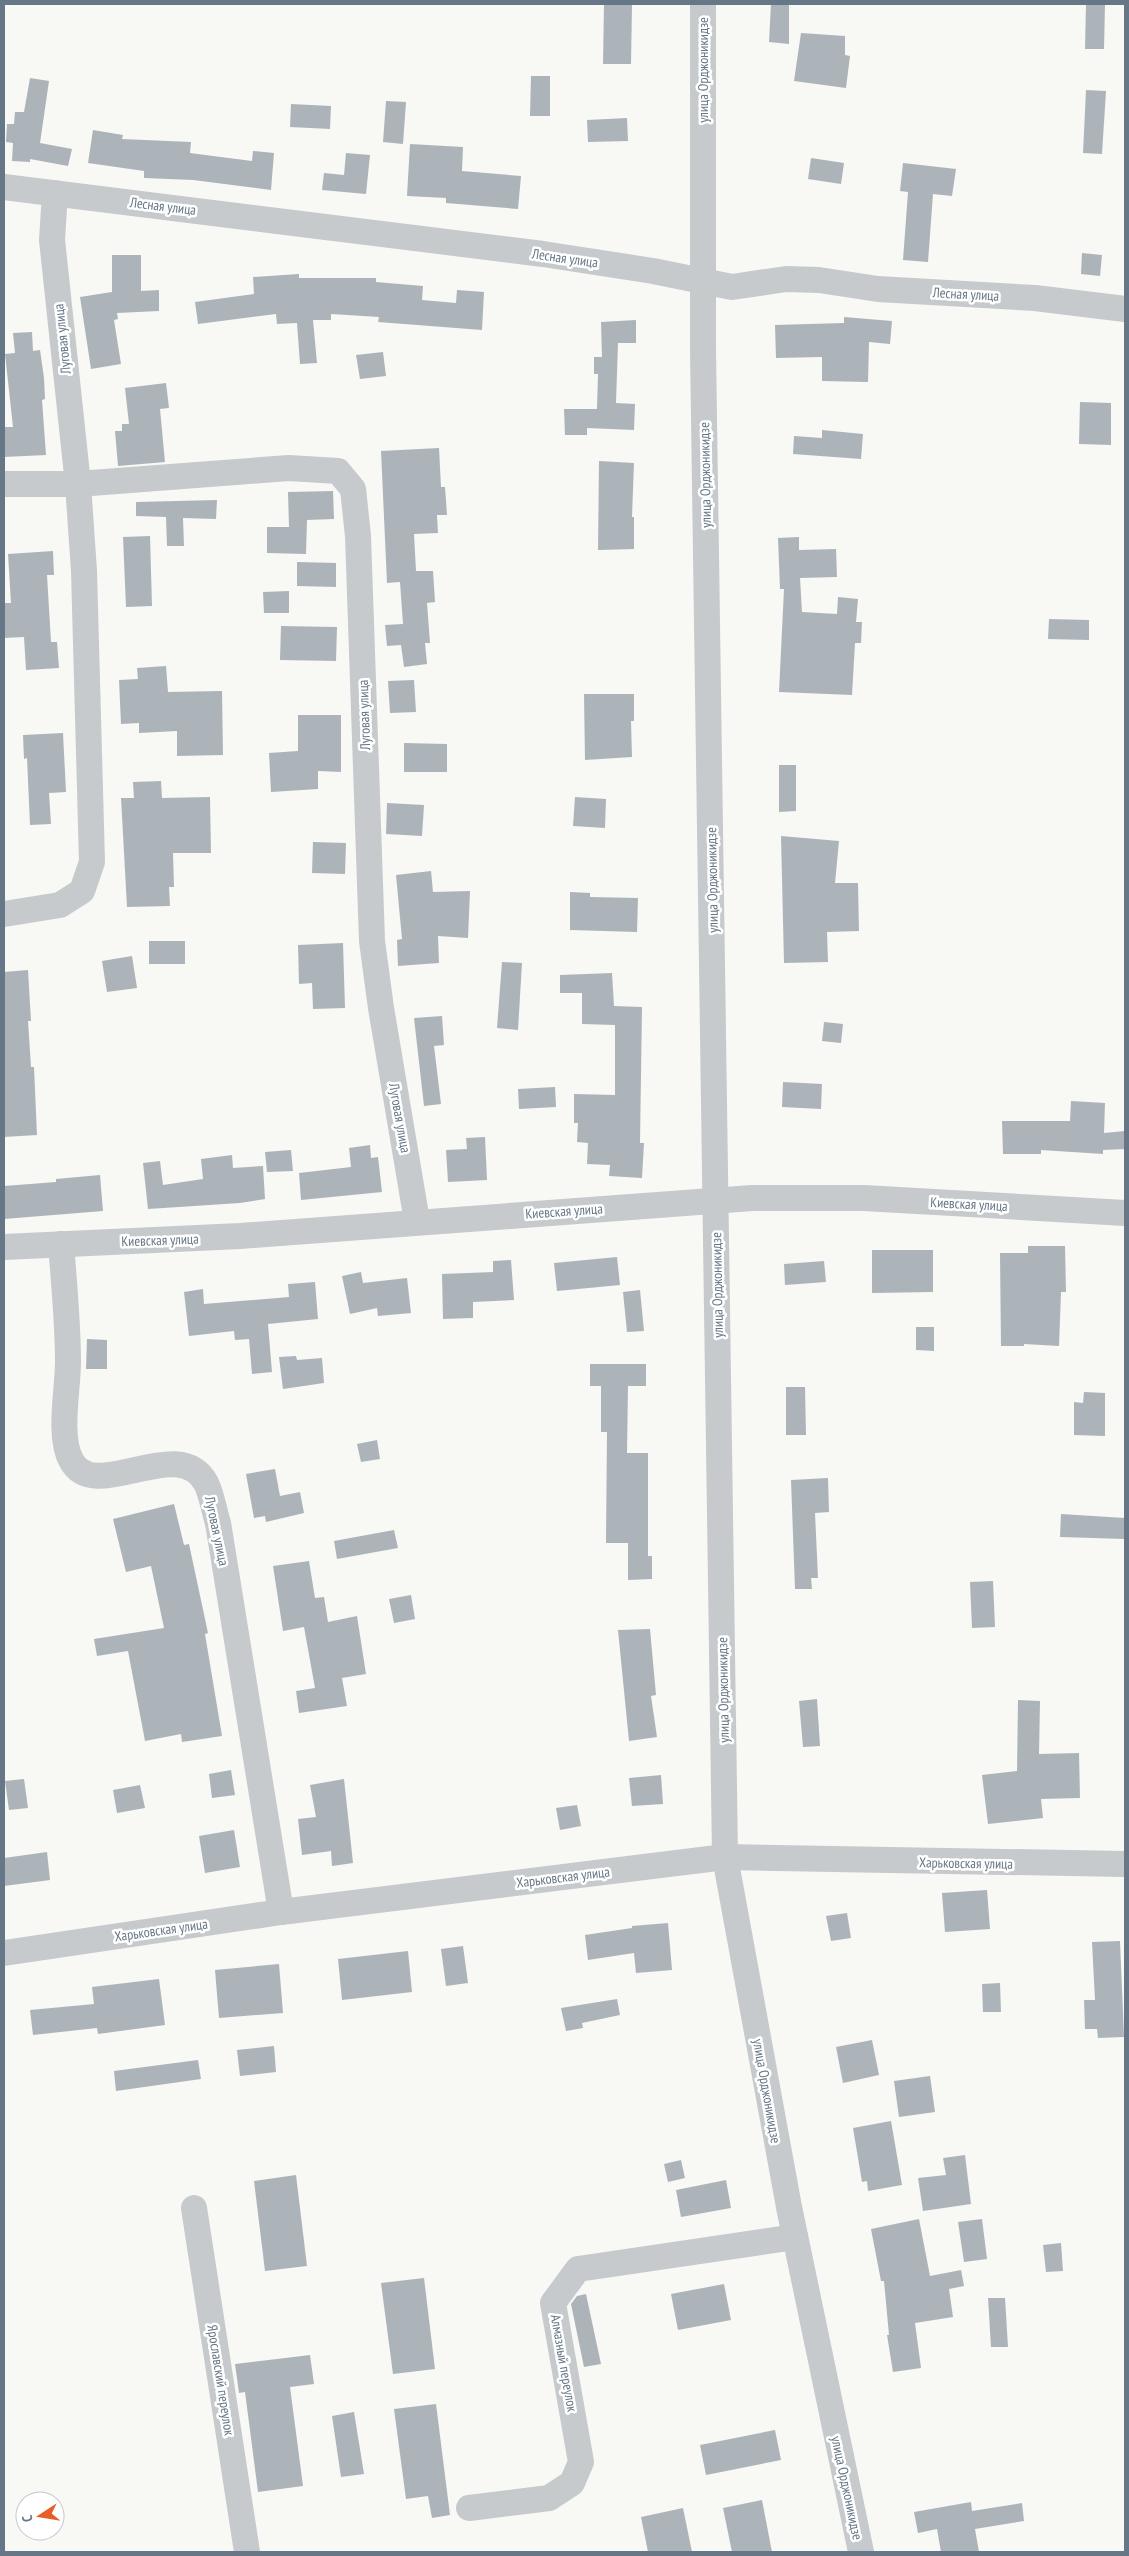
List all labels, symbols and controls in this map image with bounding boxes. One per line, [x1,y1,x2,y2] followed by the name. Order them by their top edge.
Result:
[694,17,712,123] street label: улица Орджоникидзе
[128,193,197,219] street label: Лесная улица
[530,244,599,272] street label: Лесная улица
[931,283,1000,305] street label: Лесная улица
[49,303,75,376] street label: Луговая улица
[695,422,715,528] street label: улица Орджоникидзе
[354,679,374,752] street label: Луговая улица
[702,827,722,933] street label: улица Орджоникидзе
[385,1081,415,1154] street label: Луговая улица
[930,1193,1008,1215] street label: Киевская улица
[525,1199,603,1223] street label: Киевская улица
[121,1230,199,1250] street label: Киевская улица
[707,1232,727,1338] street label: улица Орджоникидзе
[201,1494,233,1567] street label: Луговая улица
[713,1637,733,1743] street label: улица Орджоникидзе
[919,1853,1013,1873] street label: Харьковская улица
[515,1862,611,1892] street label: Харьковская улица
[113,1915,209,1945] street label: Харьковская улица
[749,2037,785,2145] street label: улица Орджоникидзе
[547,2313,582,2414] street label: Алмазный переулок
[203,2323,239,2437] street label: Ярославский переулок
[827,2434,867,2542] street label: улица Орджоникидзе
[15,2491,65,2541] north arrow
[18,2513,37,2524] text: С

